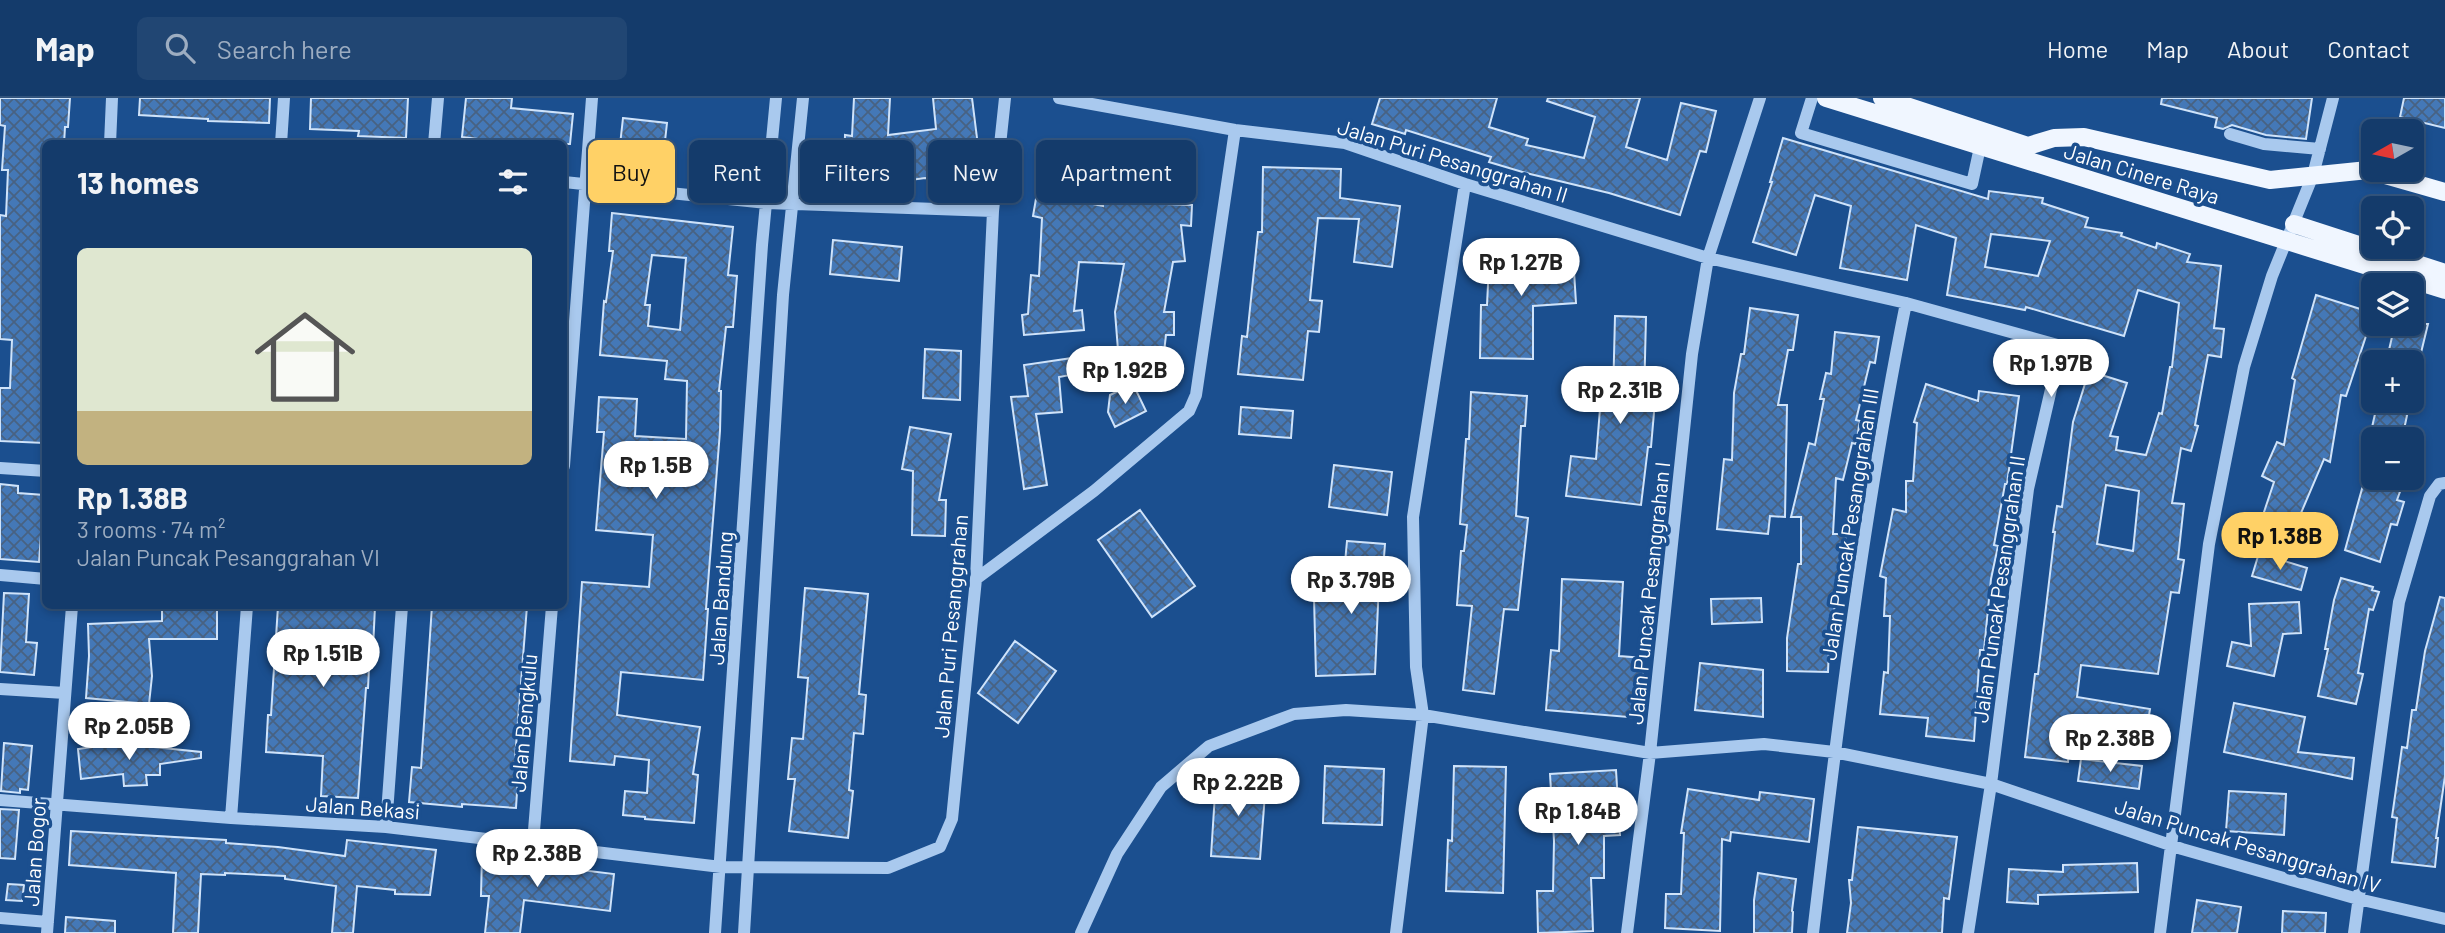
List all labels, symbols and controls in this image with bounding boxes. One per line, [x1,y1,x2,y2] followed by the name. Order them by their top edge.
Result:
[137,17,627,80] search box
[35,28,95,68] text: Map
[161,29,199,67] icon: search
[217,33,352,64] text: Search here
[2047,34,2108,63] text: Home
[2146,34,2189,63] text: Map
[2227,34,2289,63] text: About
[2327,34,2410,63] text: Contact
[1335,113,1571,207] street label: Jalan Puri Pesanggrahan II
[2361,119,2424,182] north arrow
[2361,119,2424,490] map controls
[2061,138,2223,208] street label: Jalan Cinere Raya
[588,140,675,203] chip: Buy
[689,140,786,203] chip: Rent
[800,140,914,203] chip: Filters
[928,140,1022,203] chip: New
[1036,140,1196,203] chip: Apartment
[494,163,532,201] icon: filters
[77,164,199,200] text: 13 homes
[2361,196,2424,259] button: locate
[1449,238,1593,298] pin: Rp 1.27B
[1479,247,1563,275] text: Rp 1.27B
[2361,273,2424,336] button: layers
[242,294,368,420] icon: home
[1979,340,2123,399] pin: Rp 1.97B
[1053,346,1197,406] pin: Rp 1.92B
[2009,348,2093,376] text: Rp 1.97B
[2361,350,2424,413] button: +
[1082,355,1168,383] text: Rp 1.92B
[1548,366,1692,426] pin: Rp 2.31B
[1577,375,1663,403] text: Rp 2.31B
[1815,386,1883,662] street label: Jalan Puncak Pesanggrahan III
[2361,427,2424,490] button: −
[591,442,721,501] pin: Rp 1.5B
[620,450,692,478] text: Rp 1.5B
[1967,454,2029,724] street label: Jalan Puncak Pesanggrahan II
[1622,460,1674,726] street label: Jalan Puncak Pesanggrahan I
[77,479,188,515] text: Rp 1.38B
[2208,512,2352,572] pin: Rp 1.38B
[928,513,972,739] street label: Jalan Puri Pesanggrahan
[77,515,226,543] text: 3 rooms · 74 m²
[2237,521,2323,549] text: Rp 1.38B
[703,530,737,666] street label: Jalan Bandung
[77,543,380,571] text: Jalan Puncak Pesanggrahan VI
[1279,556,1423,616] pin: Rp 3.79B
[1307,565,1395,593] text: Rp 3.79B
[251,630,395,689] pin: Rp 1.51B
[283,638,363,666] text: Rp 1.51B
[505,653,541,793] street label: Jalan Bengkulu
[57,702,201,762] pin: Rp 2.05B
[84,711,174,739] text: Rp 2.05B
[2038,714,2182,774] pin: Rp 2.38B
[2065,723,2155,751] text: Rp 2.38B
[1166,758,1310,818] pin: Rp 2.22B
[1193,767,1283,795] text: Rp 2.22B
[1506,788,1650,847] pin: Rp 1.84B
[305,791,421,823] street label: Jalan Bekasi
[2112,793,2384,897] street label: Jalan Puncak Pesanggrahan IV
[18,796,50,907] street label: Jalan Bogor
[1535,796,1621,824] text: Rp 1.84B
[465,830,609,889] pin: Rp 2.38B
[492,838,582,866] text: Rp 2.38B

